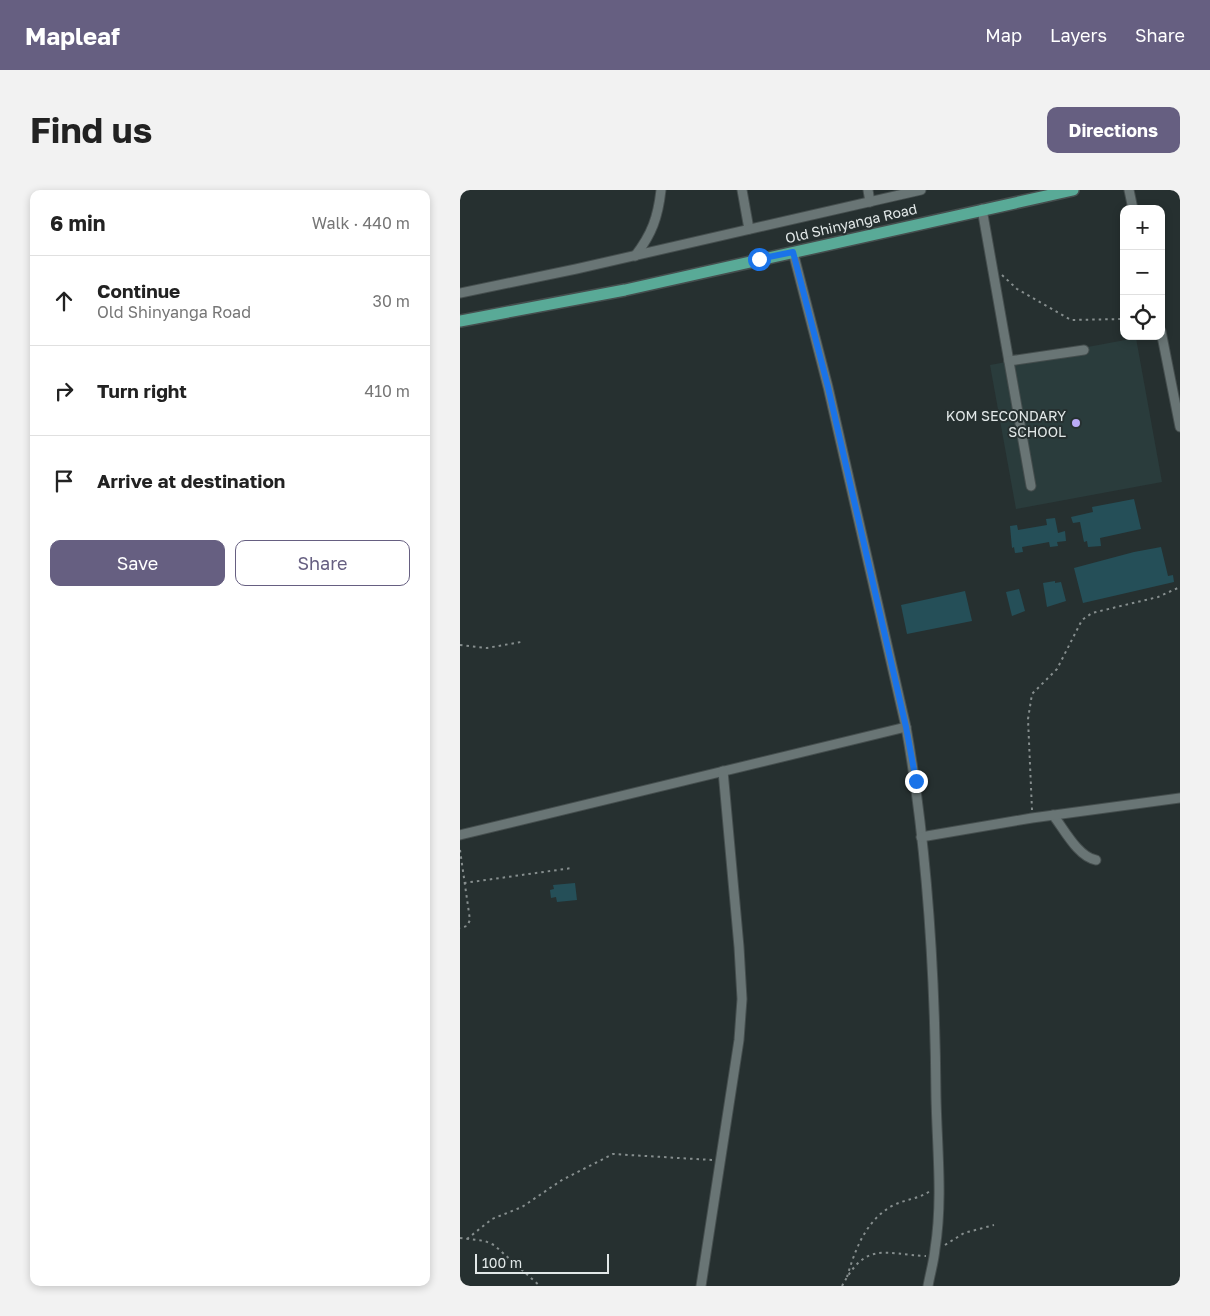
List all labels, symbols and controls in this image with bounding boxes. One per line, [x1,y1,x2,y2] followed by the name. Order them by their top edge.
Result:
[25,21,120,50] text: Mapleaf
[985,24,1022,46] text: Map
[1050,24,1107,46] text: Layers
[1135,24,1185,46] text: Share
[1047,107,1180,153] button: Directions
[30,109,152,151] text: Find us
[783,200,919,246] street label: Old Shinyanga Road
[1120,205,1165,340] map controls
[1120,205,1165,250] button: +
[50,210,105,236] text: 6 min
[312,213,410,233] text: Walk · 440 m
[748,248,771,271] route start
[1120,250,1165,295] button: −
[97,279,180,302] text: Continue
[50,287,78,315] icon: ahead
[373,291,410,311] text: 30 m
[1120,295,1165,340] button: locate
[97,302,251,322] text: Old Shinyanga Road
[50,377,78,405] icon: right
[97,379,187,402] text: Turn right
[364,381,410,401] text: 410 m
[946,407,1066,440] place label: KOM SECONDARY SCHOOL
[1070,417,1082,429] marker: KOM SECONDARY SCHOOL
[50,467,78,495] icon: arrive
[97,469,285,492] text: Arrive at destination
[50,540,225,586] button: Save
[235,540,410,586] button: Share
[905,770,928,793] route end
[475,1251,609,1274] scale bar
[482,1254,522,1271] text: 100 m

